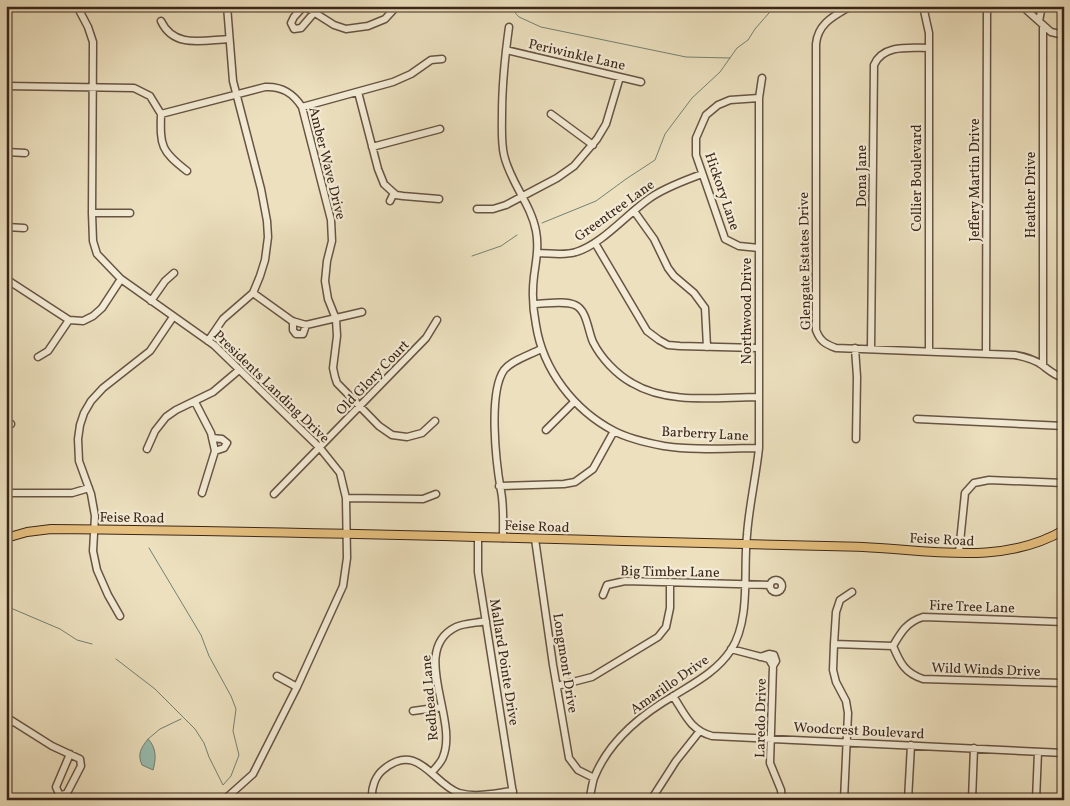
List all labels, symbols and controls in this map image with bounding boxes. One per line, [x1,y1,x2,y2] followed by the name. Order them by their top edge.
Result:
[526,35,627,76] street label: Periwinkle Lane
[303,105,350,222] street label: Amber Wave Drive
[966,118,985,242] street label: Jeffery Martin Drive
[908,124,927,232] street label: Collier Boulevard
[853,144,872,207] street label: Dona Jane
[699,150,744,233] street label: Hickory Lane
[1022,151,1041,238] street label: Heather Drive
[571,176,659,247] street label: Greentree Lane
[795,191,816,330] street label: Glengate Estates Drive
[738,257,757,364] street label: Northwood Drive
[209,326,334,448] street label: Presidents Landing Drive
[332,336,414,420] street label: Old Glory Court
[661,423,749,446] street label: Barberry Lane
[99,508,165,529] street label: Feise Road
[504,517,570,538] street label: Feise Road
[909,529,975,552] street label: Feise Road
[620,562,720,583] street label: Big Timber Lane
[484,597,523,727] street label: Mallard Pointe Drive
[929,597,1016,619] street label: Fire Tree Lane
[547,612,582,715] street label: Longmont Drive
[627,651,713,719] street label: Amarillo Drive
[417,654,444,742] street label: Redhead Lane
[931,659,1041,682] street label: Wild Winds Drive
[751,678,772,758] street label: Laredo Drive
[793,719,925,744] street label: Woodcrest Boulevard

